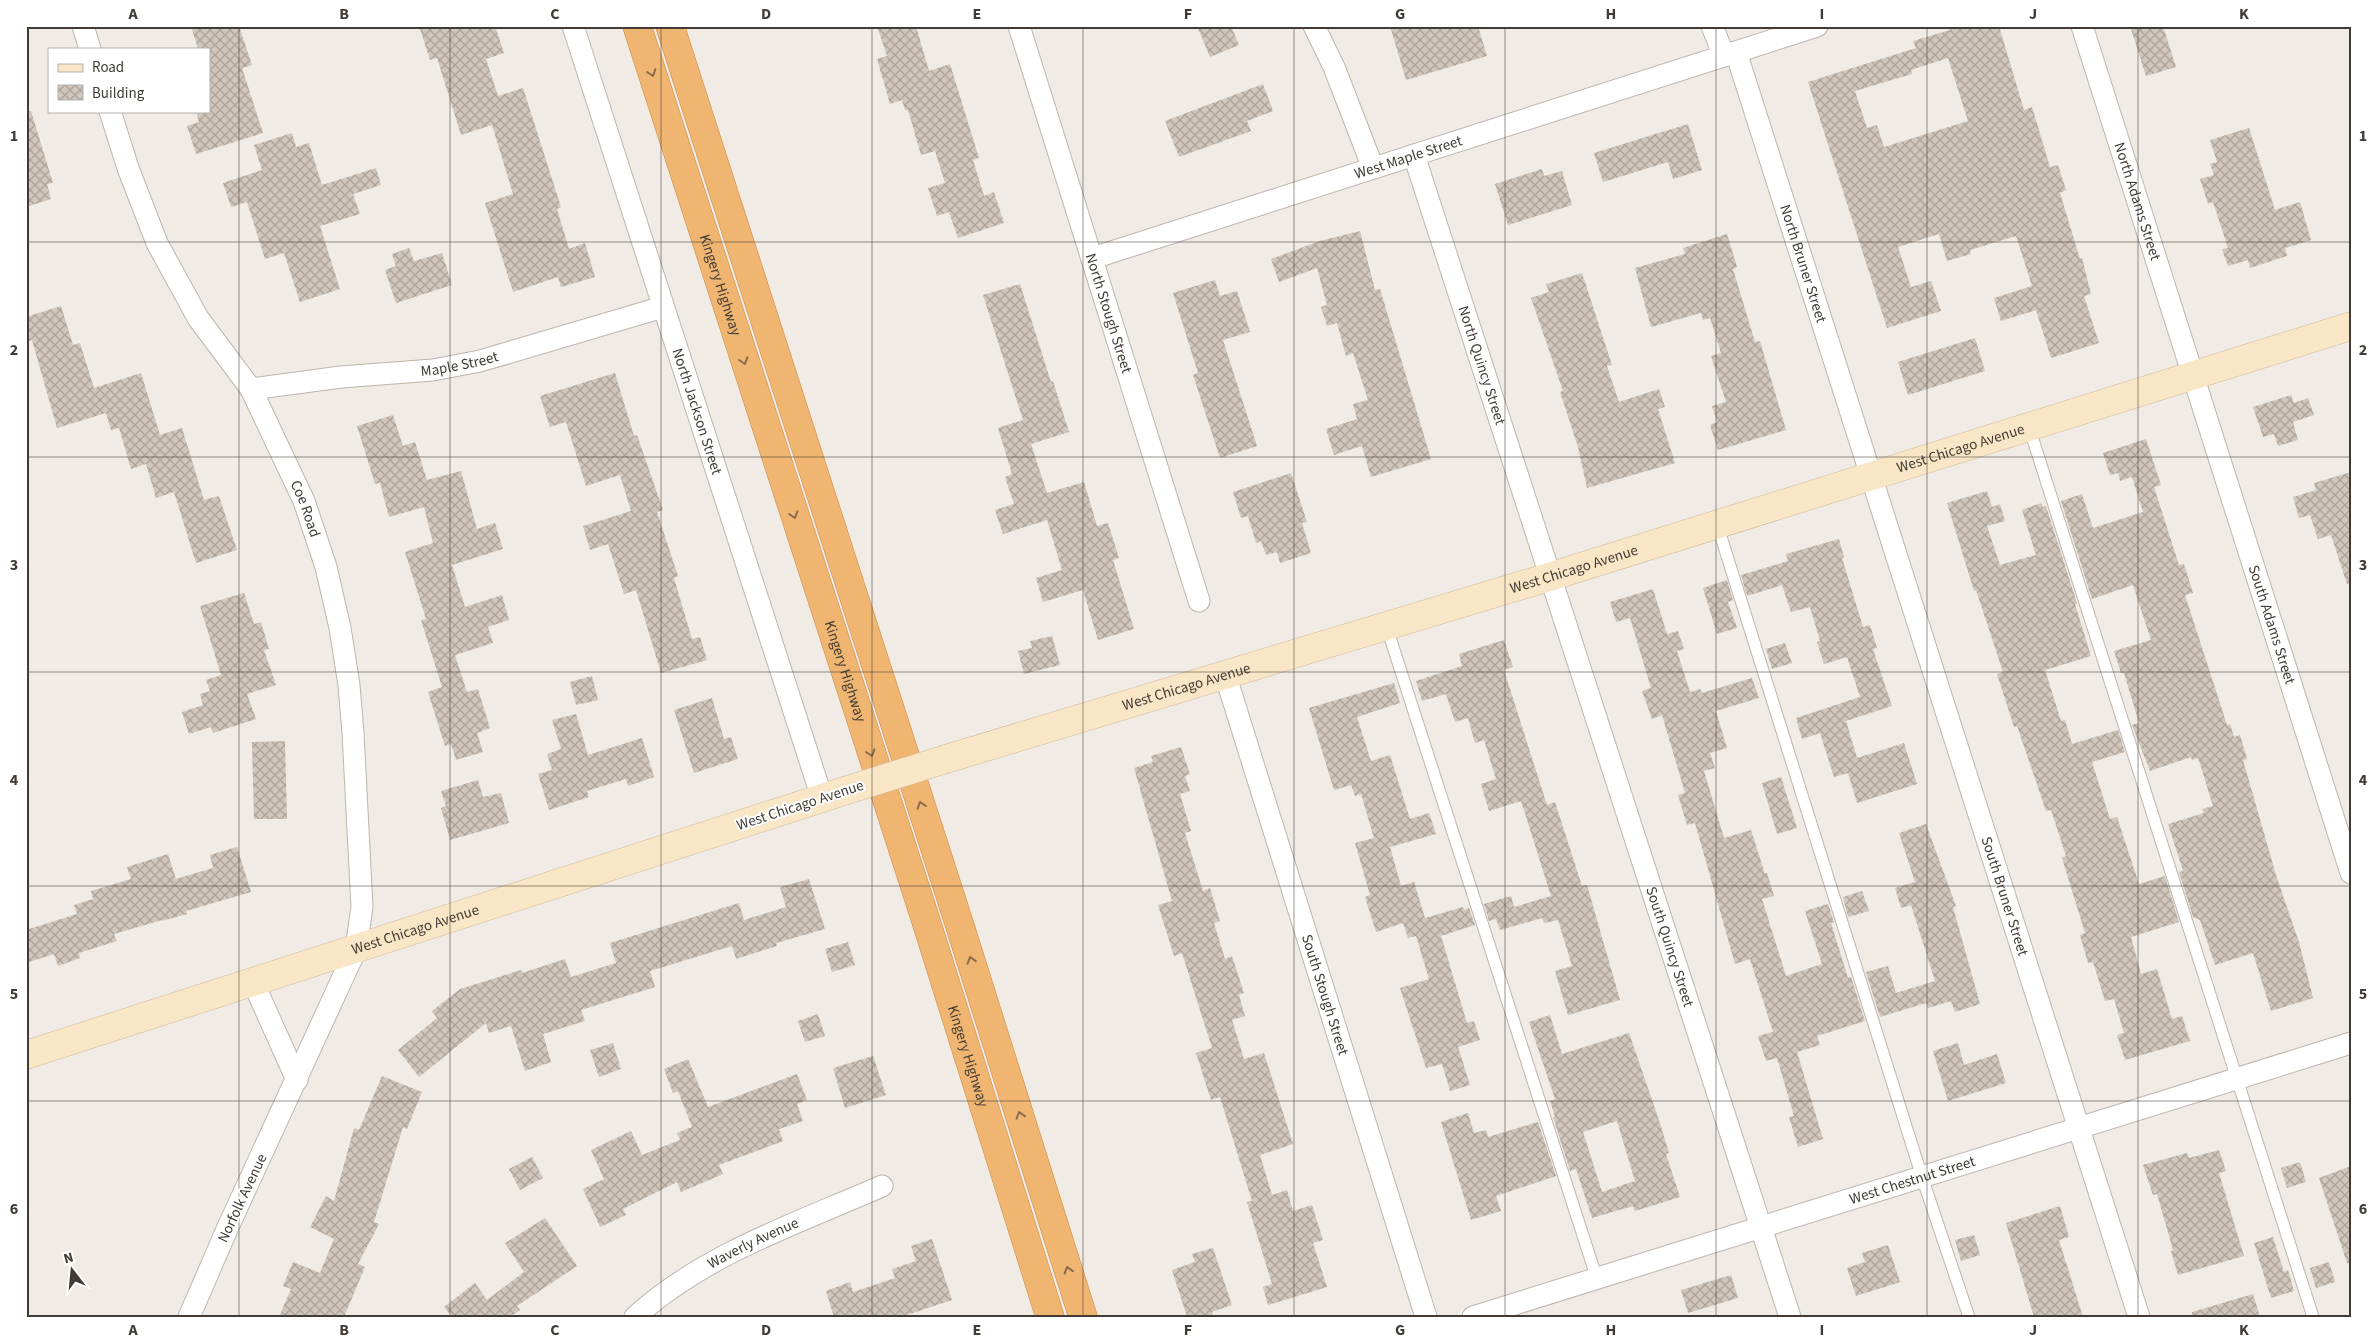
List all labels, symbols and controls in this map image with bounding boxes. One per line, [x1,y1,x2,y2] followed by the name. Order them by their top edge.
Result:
[127,3,138,25] text: A
[339,3,349,25] text: B
[550,3,560,25] text: C
[761,3,771,25] text: D
[973,3,981,25] text: E
[1184,3,1192,25] text: F
[1395,3,1405,25] text: G
[1606,3,1616,25] text: H
[1820,3,1824,25] text: I
[2029,3,2037,25] text: J
[2239,3,2249,25] text: K
[48,48,210,112] legend
[92,57,124,78] text: Road
[646,68,656,76] one-way arrow
[92,83,145,104] text: Building
[10,125,18,147] text: 1
[2359,125,2367,147] text: 1
[1352,130,1465,185] street label: West Maple Street
[2109,140,2166,263] street label: North Adams Street
[1774,202,1832,326] street label: North Bruner Street
[694,232,746,338] street label: Kingery Highway
[1080,251,1137,376] street label: North Stough Street
[1452,303,1511,428] street label: North Quincy Street
[10,339,18,361] text: 2
[2359,339,2367,361] text: 2
[420,346,501,382] street label: Maple Street
[667,346,727,477] street label: North Jackson Street
[739,356,749,364] one-way arrow
[1894,419,2027,479] street label: West Chicago Avenue
[285,477,325,540] street label: Coe Road
[788,511,798,519] one-way arrow
[1508,540,1641,599] street label: West Chicago Avenue
[10,554,18,576] text: 3
[2359,554,2367,576] text: 3
[2243,562,2300,687] street label: South Adams Street
[819,618,871,725] street label: Kingery Highway
[1120,658,1253,716] street label: West Chicago Avenue
[865,749,875,757] one-way arrow
[10,769,19,791] text: 4
[2359,769,2368,791] text: 4
[734,775,866,836] street label: West Chicago Avenue
[917,802,927,810] one-way arrow
[1976,834,2033,959] street label: South Bruner Street
[1640,884,1699,1010] street label: South Quincy Street
[349,899,482,960] street label: West Chicago Avenue
[1296,932,1354,1058] street label: South Stough Street
[966,956,976,965] one-way arrow
[10,983,18,1005] text: 5
[2359,983,2367,1005] text: 5
[942,1003,994,1110] street label: Kingery Highway
[1015,1112,1025,1120] one-way arrow
[213,1150,272,1246] street label: Norfolk Avenue
[1847,1151,1978,1210] street label: West Chestnut Street
[10,1198,18,1220] text: 6
[2359,1198,2367,1220] text: 6
[704,1212,802,1274] street label: Waverly Avenue
[48,1246,98,1296] north arrow
[61,1248,76,1269] text: N
[1064,1267,1074,1275] one-way arrow
[127,1319,138,1341] text: A
[339,1319,349,1341] text: B
[550,1319,560,1341] text: C
[761,1319,771,1341] text: D
[973,1319,981,1341] text: E
[1184,1319,1192,1341] text: F
[1395,1319,1405,1341] text: G
[1606,1319,1616,1341] text: H
[1820,1319,1824,1341] text: I
[2029,1319,2037,1341] text: J
[2239,1319,2249,1341] text: K

